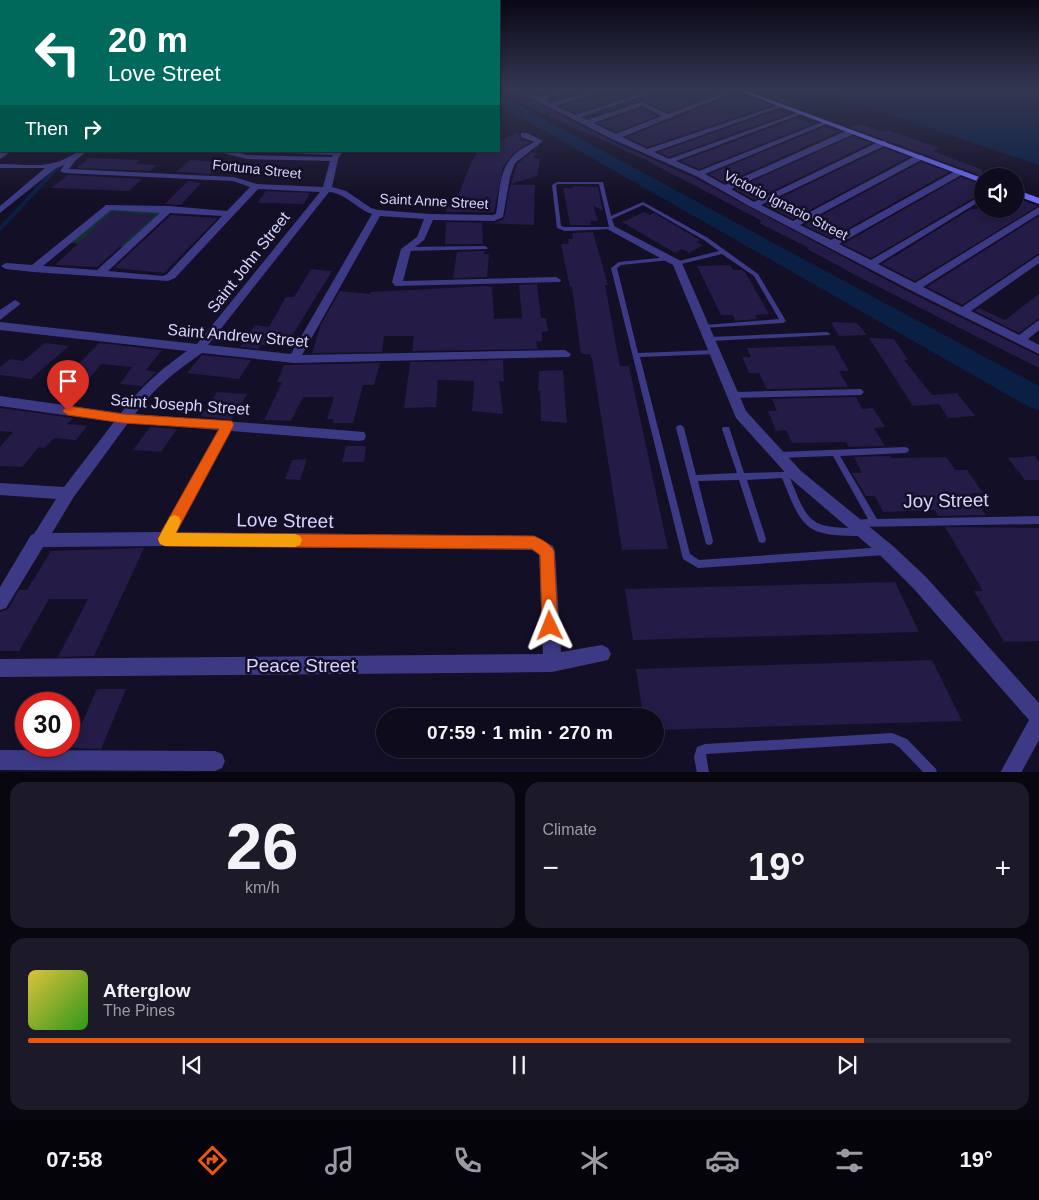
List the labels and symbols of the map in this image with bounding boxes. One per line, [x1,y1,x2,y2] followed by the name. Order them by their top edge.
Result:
[212,156,302,182] street label: Fortuna Street
[721,167,851,243] street label: Victorio Ignacio Street
[379,190,489,212] street label: Saint Anne Street
[204,208,293,316] street label: Saint John Street
[167,321,310,350] street label: Saint Andrew Street
[47,360,89,411] pin
[110,391,251,418] street label: Saint Joseph Street
[903,489,990,512] street label: Joy Street
[236,509,334,532] street label: Love Street
[523,599,575,651] position arrow
[246,655,357,676] street label: Peace Street
[15,692,80,757] speed limit sign: 30

